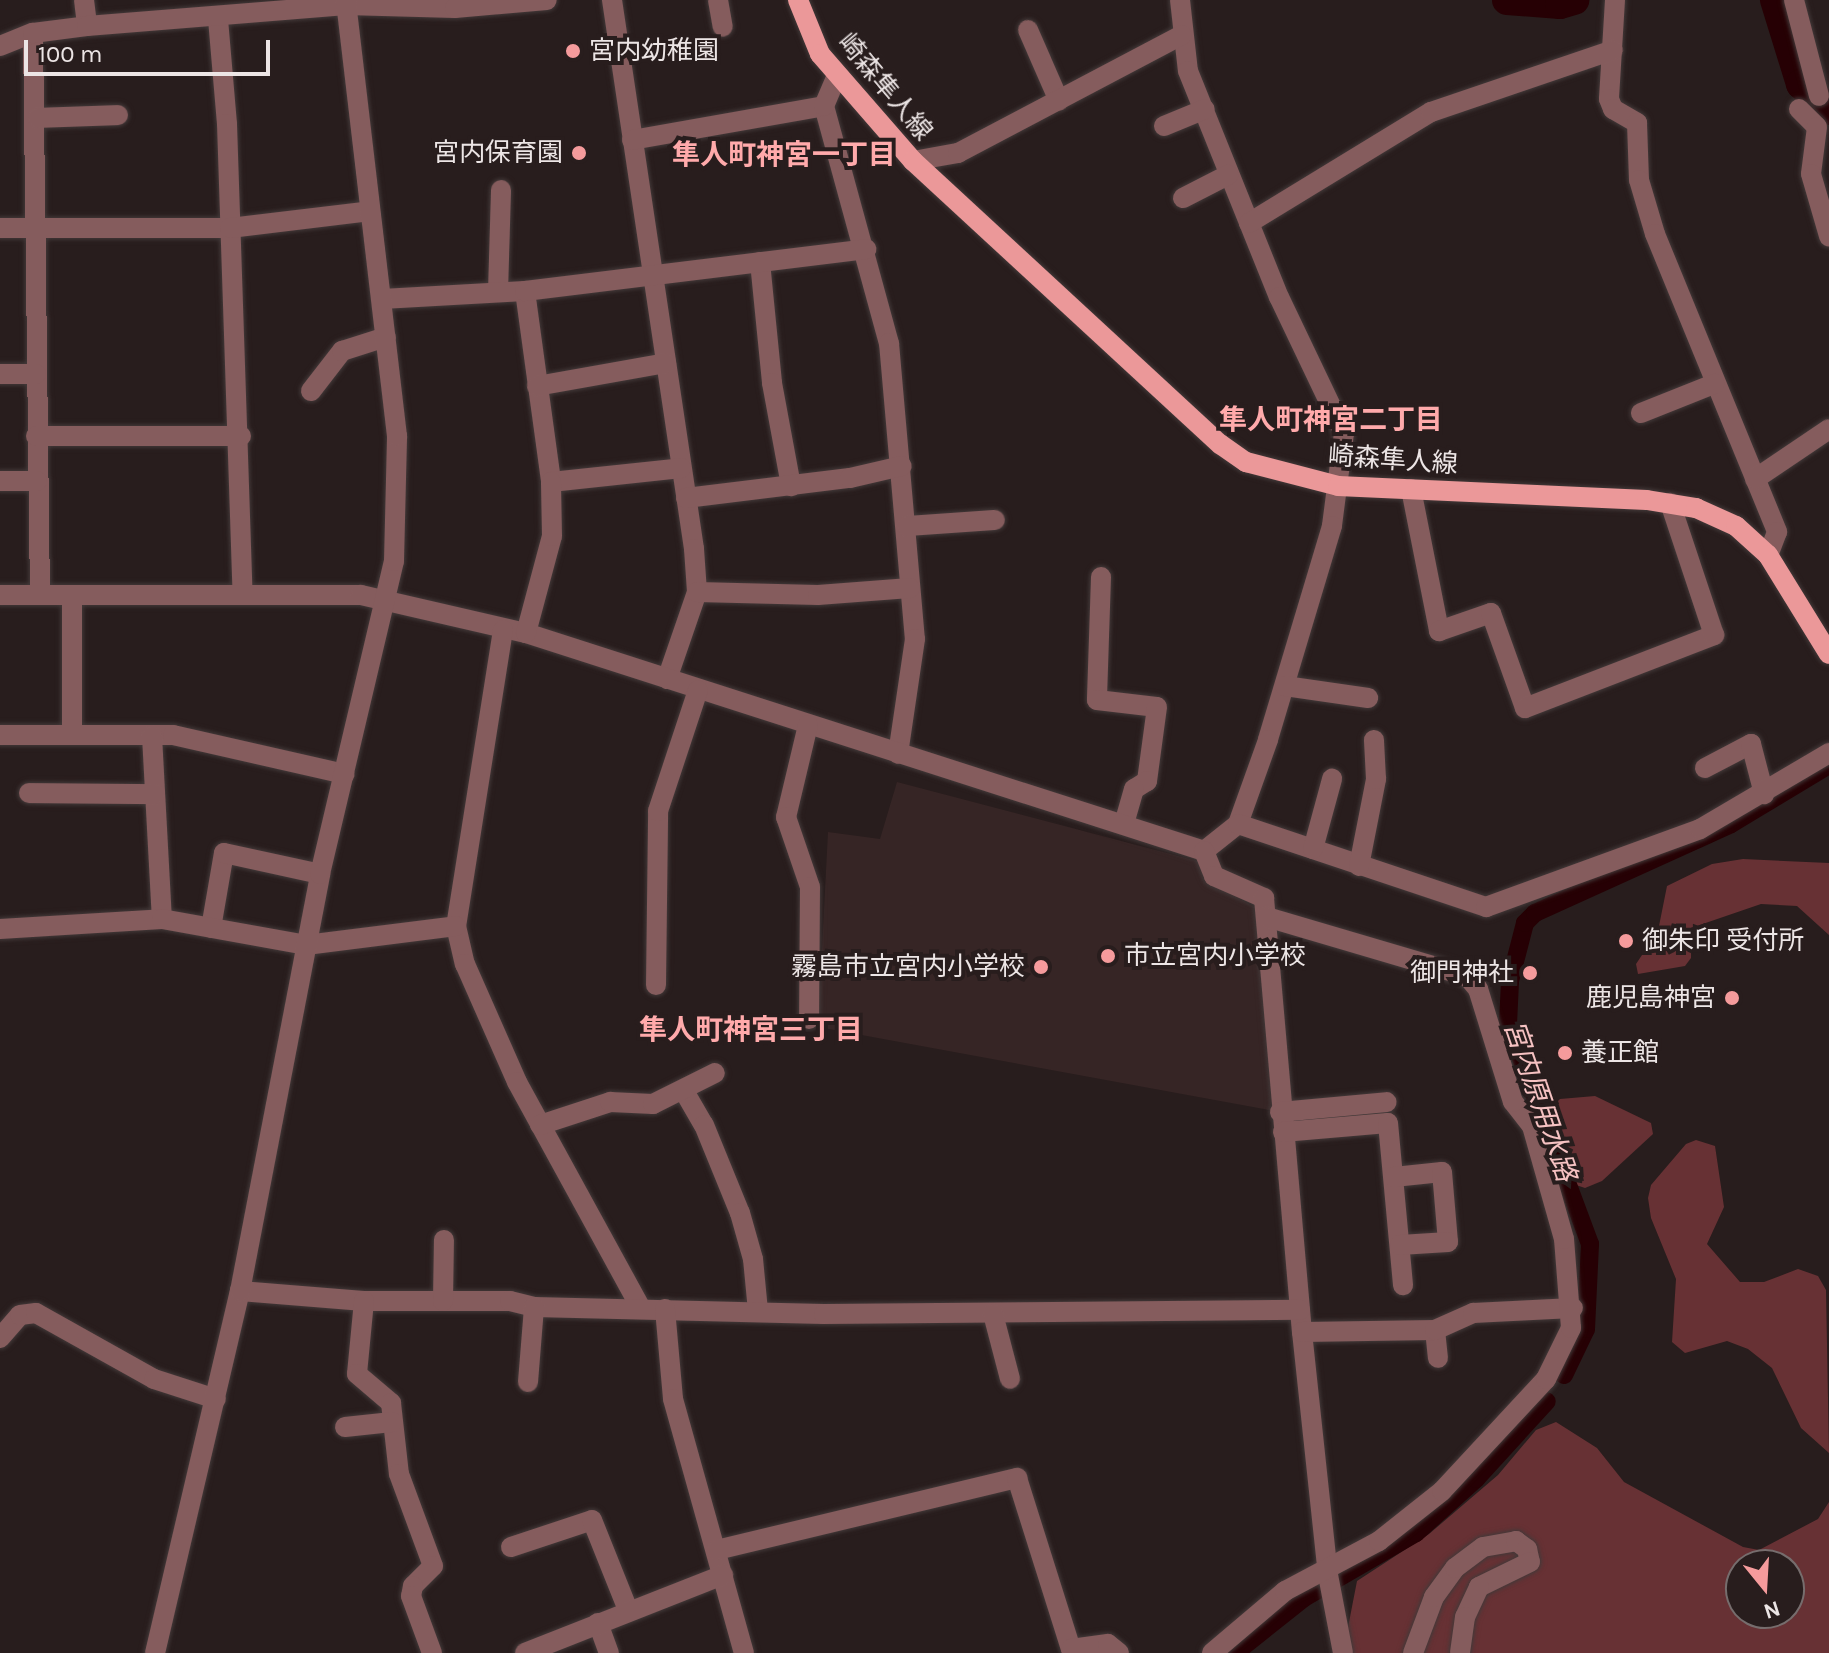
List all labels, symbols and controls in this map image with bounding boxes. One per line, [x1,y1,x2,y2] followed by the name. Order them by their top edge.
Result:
[28,24,274,74] scale bar
[831,27,939,147] street label: 崎森隼人線
[589,35,719,67] place label: 宮内幼稚園
[38,40,103,68] text: 100 m
[564,42,582,60] marker: 宮内幼稚園
[433,137,563,169] place label: 宮内保育園
[672,138,896,172] district label: 隼人町神宮一丁目
[570,144,588,162] marker: 宮内保育園
[1219,403,1443,437] district label: 隼人町神宮二丁目
[1327,440,1459,480] street label: 崎森隼人線
[1642,925,1804,957] place label: 御朱印 受付所
[1617,932,1635,950] marker: 御朱印 受付所
[1124,940,1306,972] place label: 市立宮内小学校
[1099,947,1117,965] marker: 市立宮内小学校
[791,951,1025,983] place label: 霧島市立宮内小学校
[1410,957,1514,989] place label: 御門神社
[1032,958,1050,976] marker: 霧島市立宮内小学校
[1521,964,1539,982] marker: 御門神社
[1586,982,1716,1014] place label: 鹿児島神宮
[1723,989,1741,1007] marker: 鹿児島神宮
[639,1013,863,1047] district label: 隼人町神宮三丁目
[1497,1016,1583,1186] water label: 宮内原用水路
[1581,1037,1659,1069] place label: 養正館
[1556,1044,1574,1062] marker: 養正館
[1725,1549,1805,1629] north arrow
[1760,1595,1783,1625] text: N

